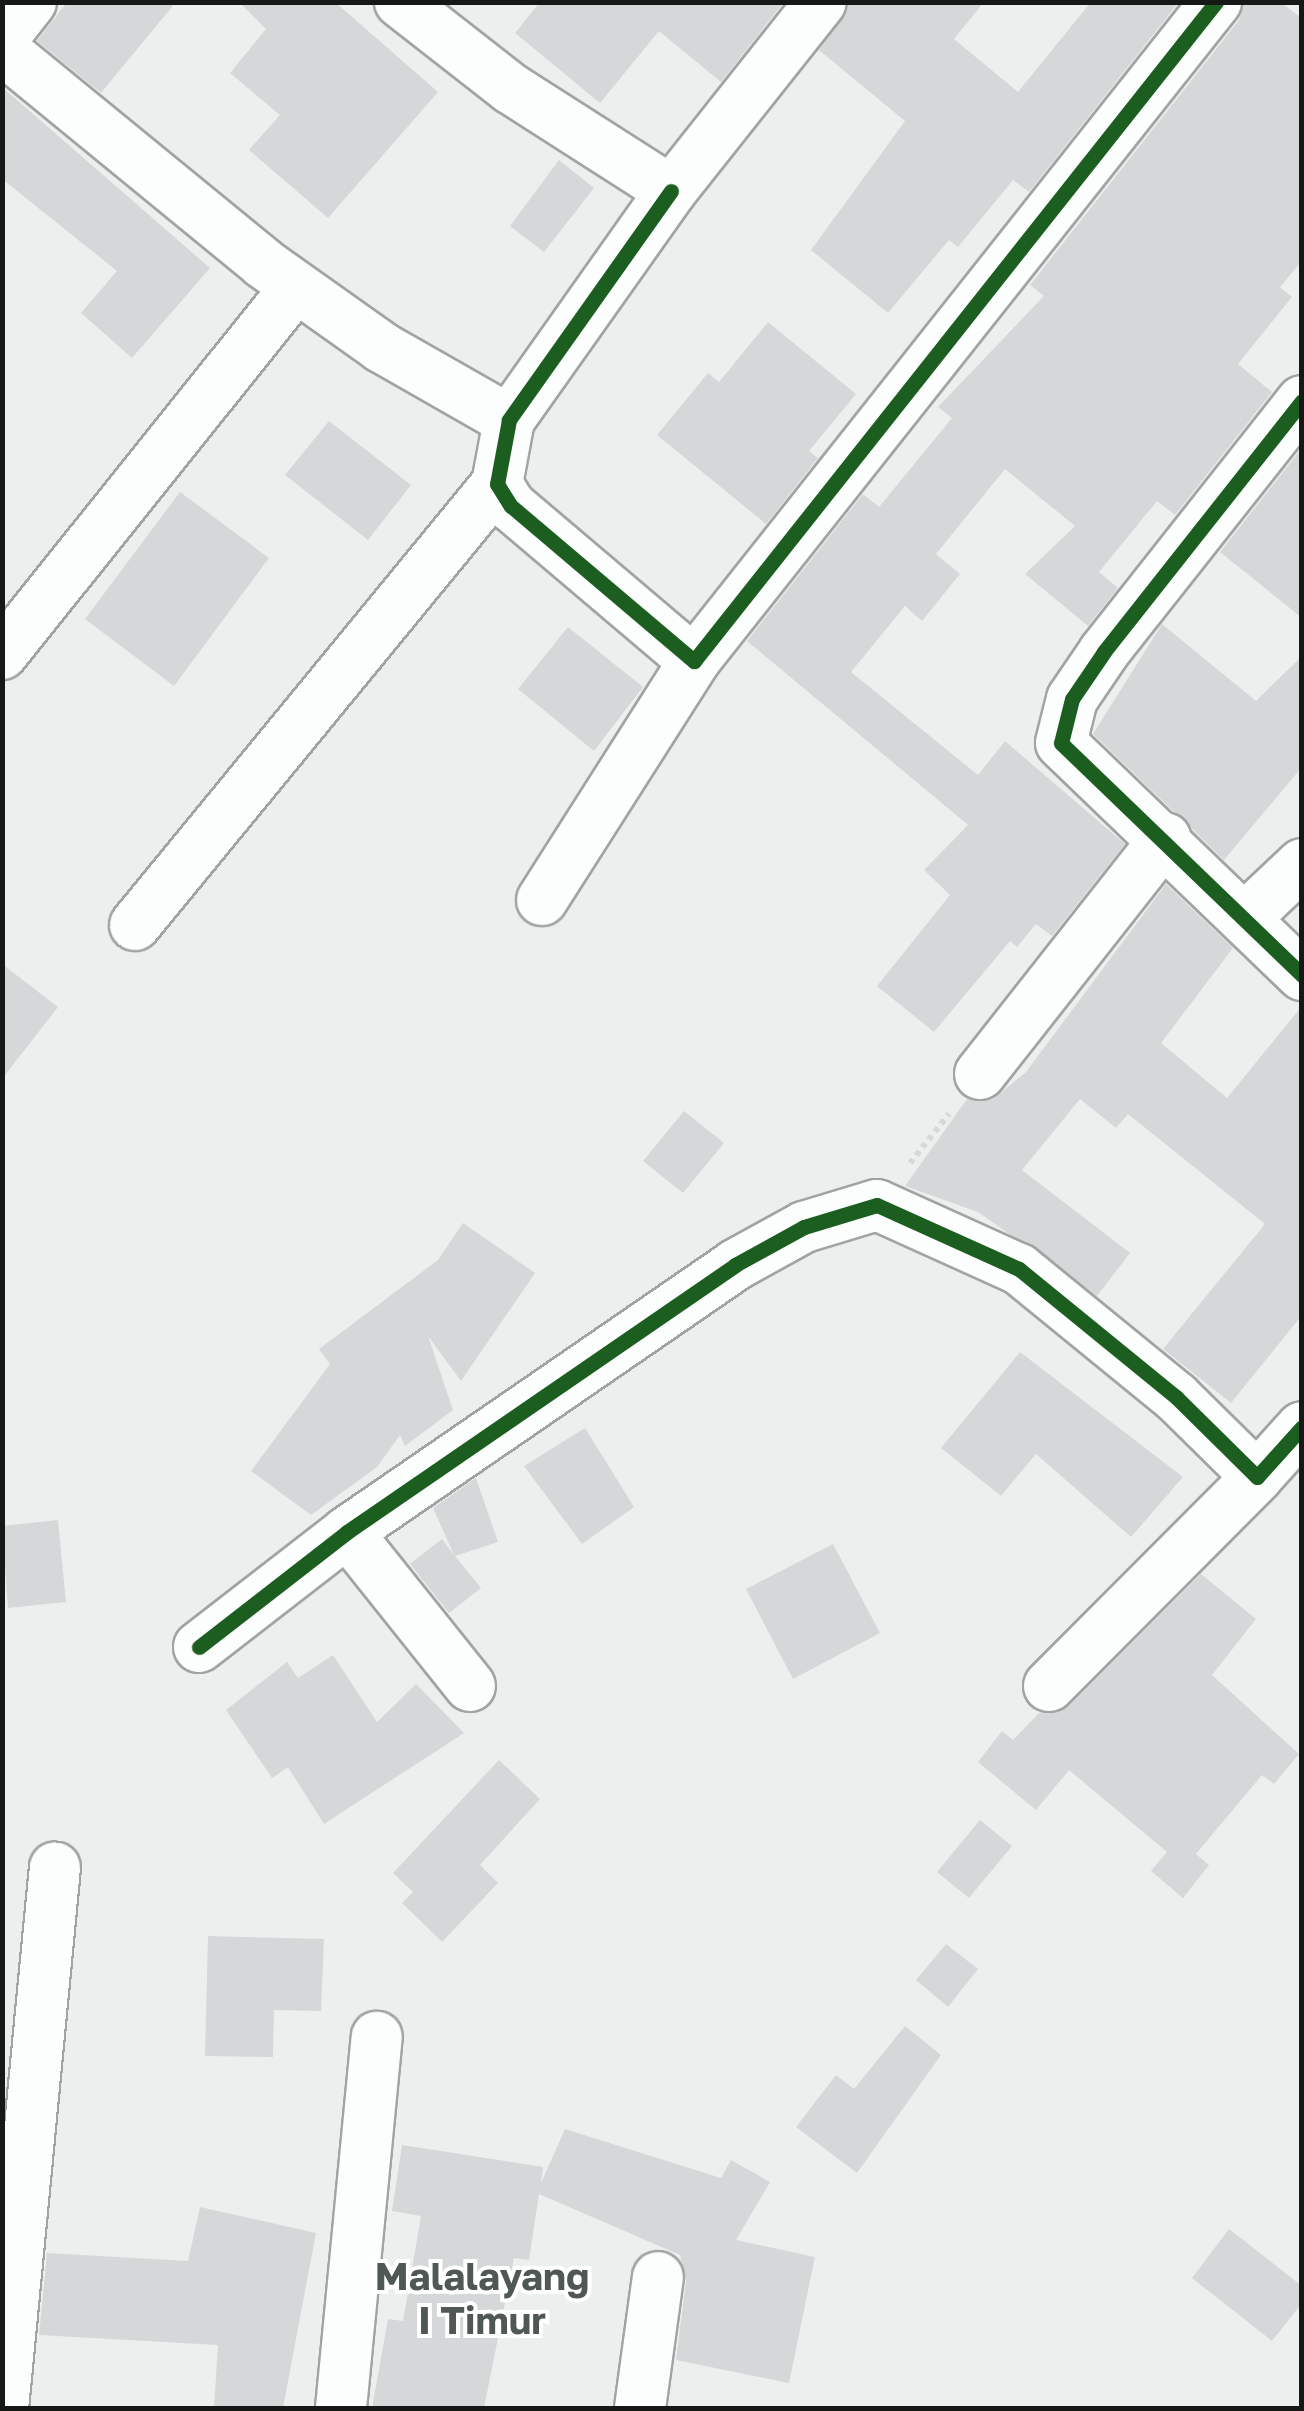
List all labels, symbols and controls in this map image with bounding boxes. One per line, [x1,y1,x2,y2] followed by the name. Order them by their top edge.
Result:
[375,2253,589,2342] district label: Malalayang I Timur

